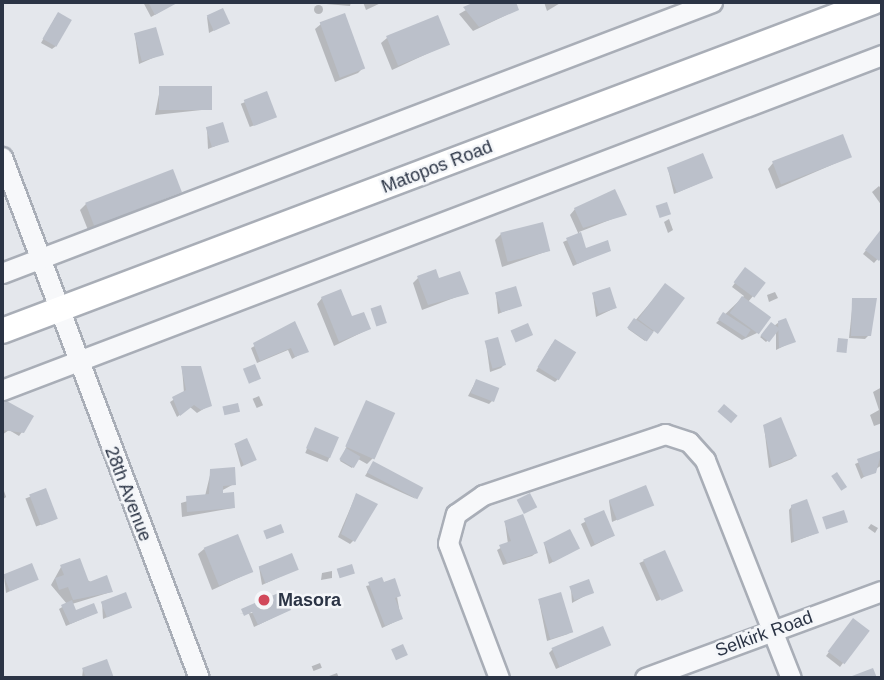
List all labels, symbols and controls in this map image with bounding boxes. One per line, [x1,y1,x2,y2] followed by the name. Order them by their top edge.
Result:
[378,136,496,198] street label: Matopos Road
[100,443,156,545] street label: 28th Avenue
[278,589,341,611] place label: Masora
[256,592,272,608] marker: Masora
[712,606,816,662] street label: Selkirk Road

